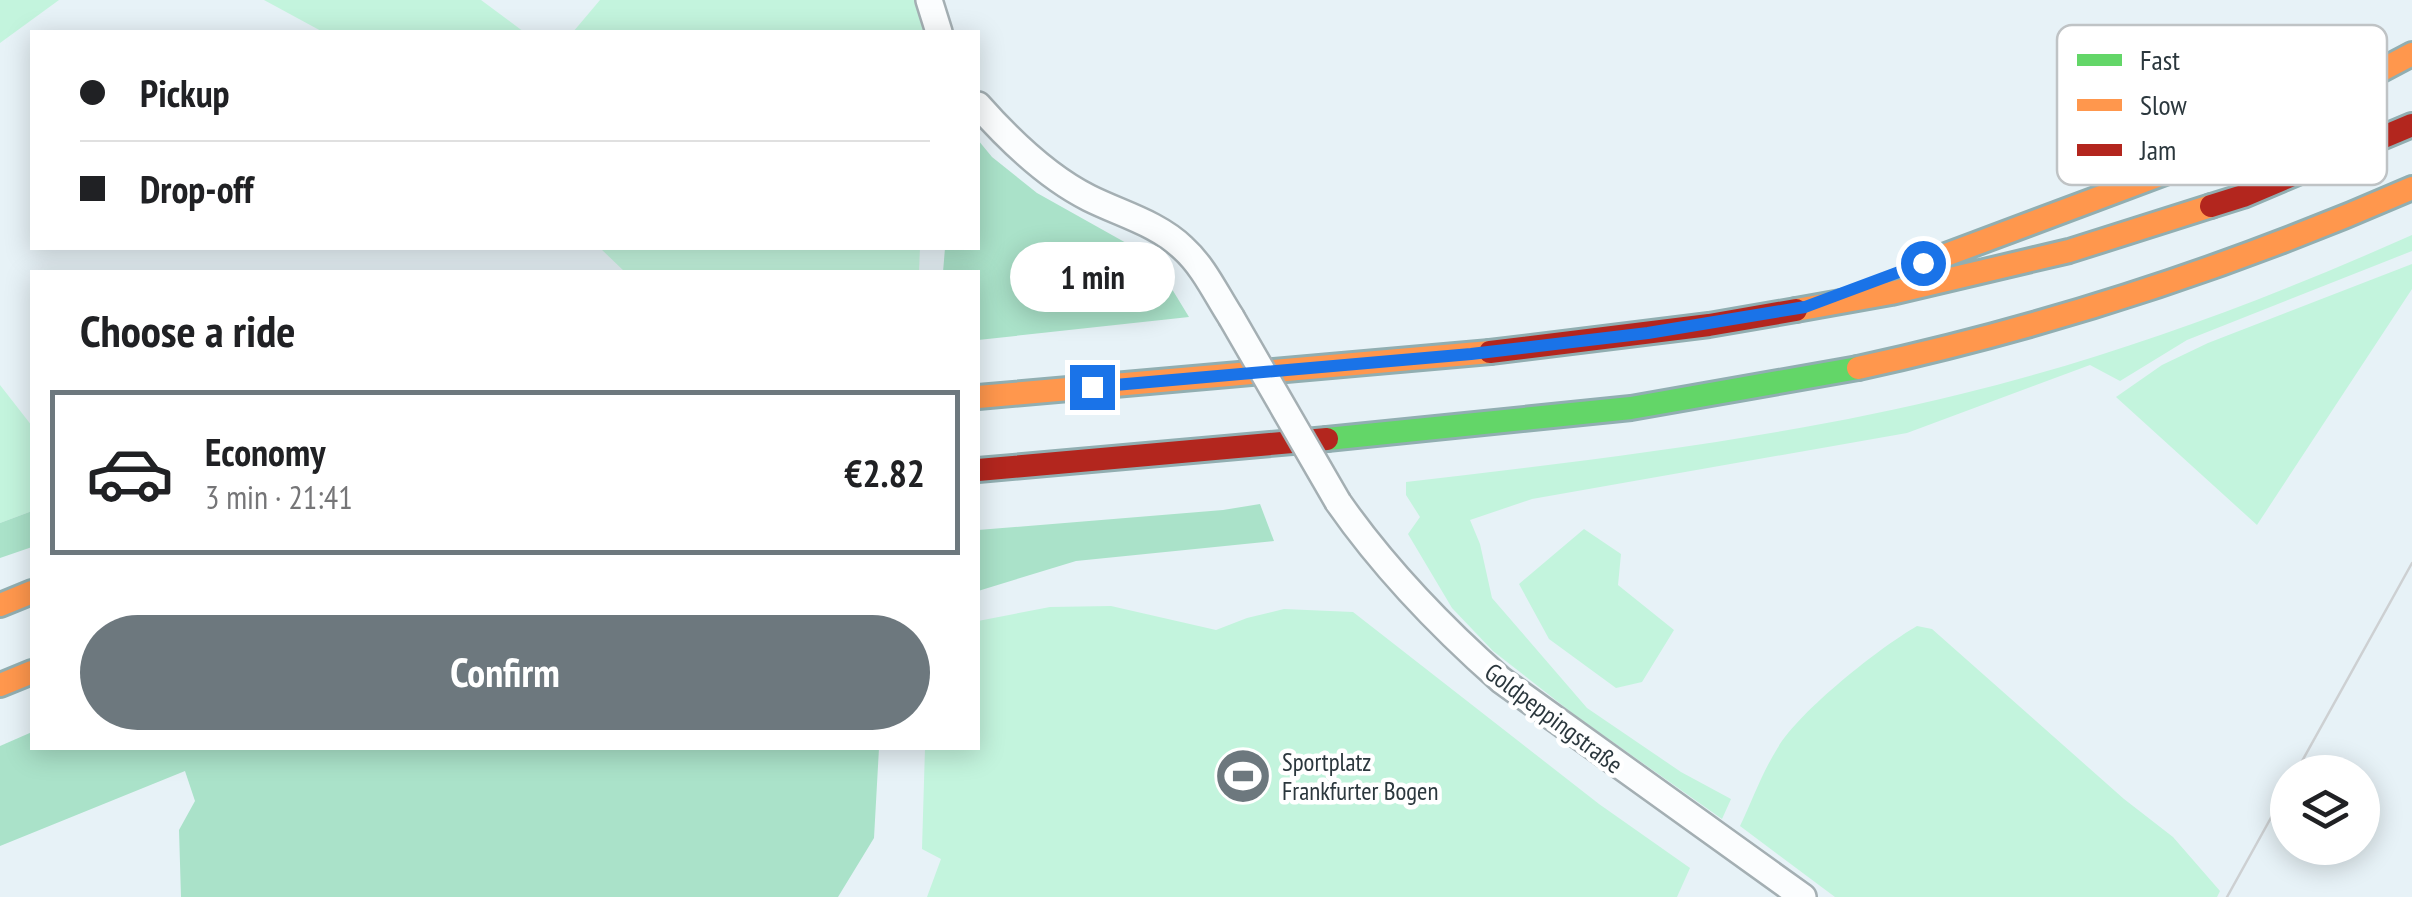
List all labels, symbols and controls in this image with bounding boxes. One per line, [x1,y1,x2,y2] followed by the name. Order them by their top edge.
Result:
[2057,25,2387,185] legend
[2140,41,2180,78] text: Fast
[140,68,230,117] text: Pickup
[2140,86,2187,123] text: Slow
[2139,131,2176,168] text: Jam
[140,164,254,213] text: Drop-off
[1901,241,1946,286] route start
[1010,242,1174,312] callout: 1 min
[1060,256,1125,298] text: 1 min
[80,301,295,359] text: Choose a ride
[1070,365,1115,410] route end
[205,427,325,476] text: Economy
[85,428,175,518] icon: car
[844,448,925,497] text: €2.82
[205,476,353,518] text: 3 min · 21:41
[80,615,930,730] button: Confirm
[1479,656,1629,780] street label: Goldpeppingstraße
[1213,746,1273,806] sports icon: Sportplatz Frankfurter Bogen
[1282,746,1438,807] place label: Sportplatz Frankfurter Bogen
[2270,755,2380,865] map controls
[2270,755,2380,865] button: layers

